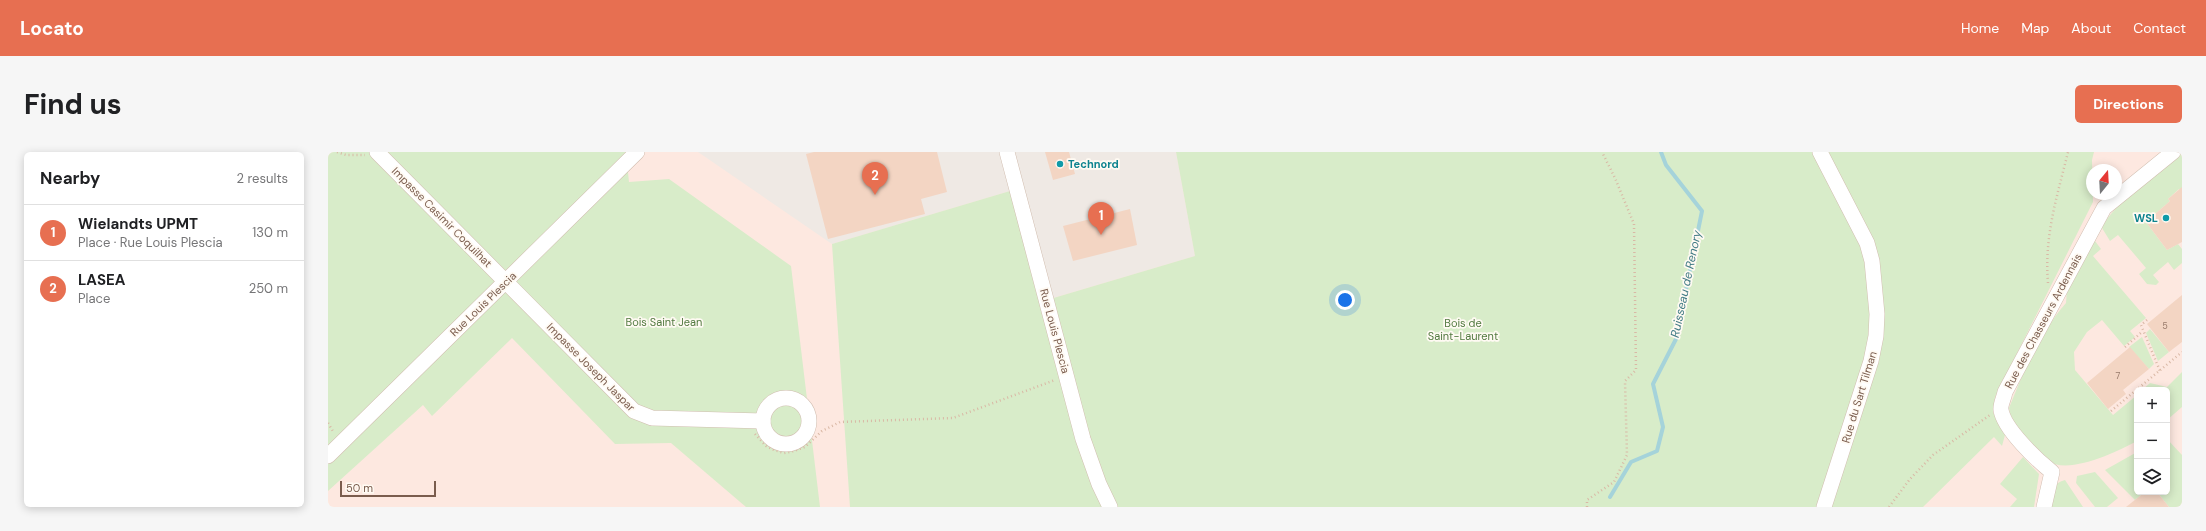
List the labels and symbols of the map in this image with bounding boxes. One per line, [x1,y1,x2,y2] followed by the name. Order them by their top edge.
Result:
[1068,157,1119,171] place label: Technord
[1055,159,1065,169] marker: Technord
[862,162,888,195] pin: 2
[389,164,495,270] street label: Impasse Casimir Coquilhat
[2086,164,2122,200] north arrow
[1088,202,1114,235] pin: 1
[2134,211,2158,225] place label: WSL
[2161,213,2171,223] marker: WSL
[1667,229,1705,339] water label: Ruisseau de Renory
[2001,251,2085,391] street label: Rue des Chasseurs Ardennais
[447,269,519,339] street label: Rue Louis Plescia
[1037,287,1073,375] street label: Rue Louis Plescia
[1335,290,1355,310] your location
[626,315,702,329] park label: Bois Saint Jean
[1428,316,1498,343] park label: Bois de Saint-Laurent
[544,320,638,414] street label: Impasse Joseph Jaspar
[2162,320,2168,332] house number: 5
[1838,349,1880,445] street label: Rue du Sart Tilman
[2116,370,2121,382] house number: 7
[340,479,436,498] scale bar

